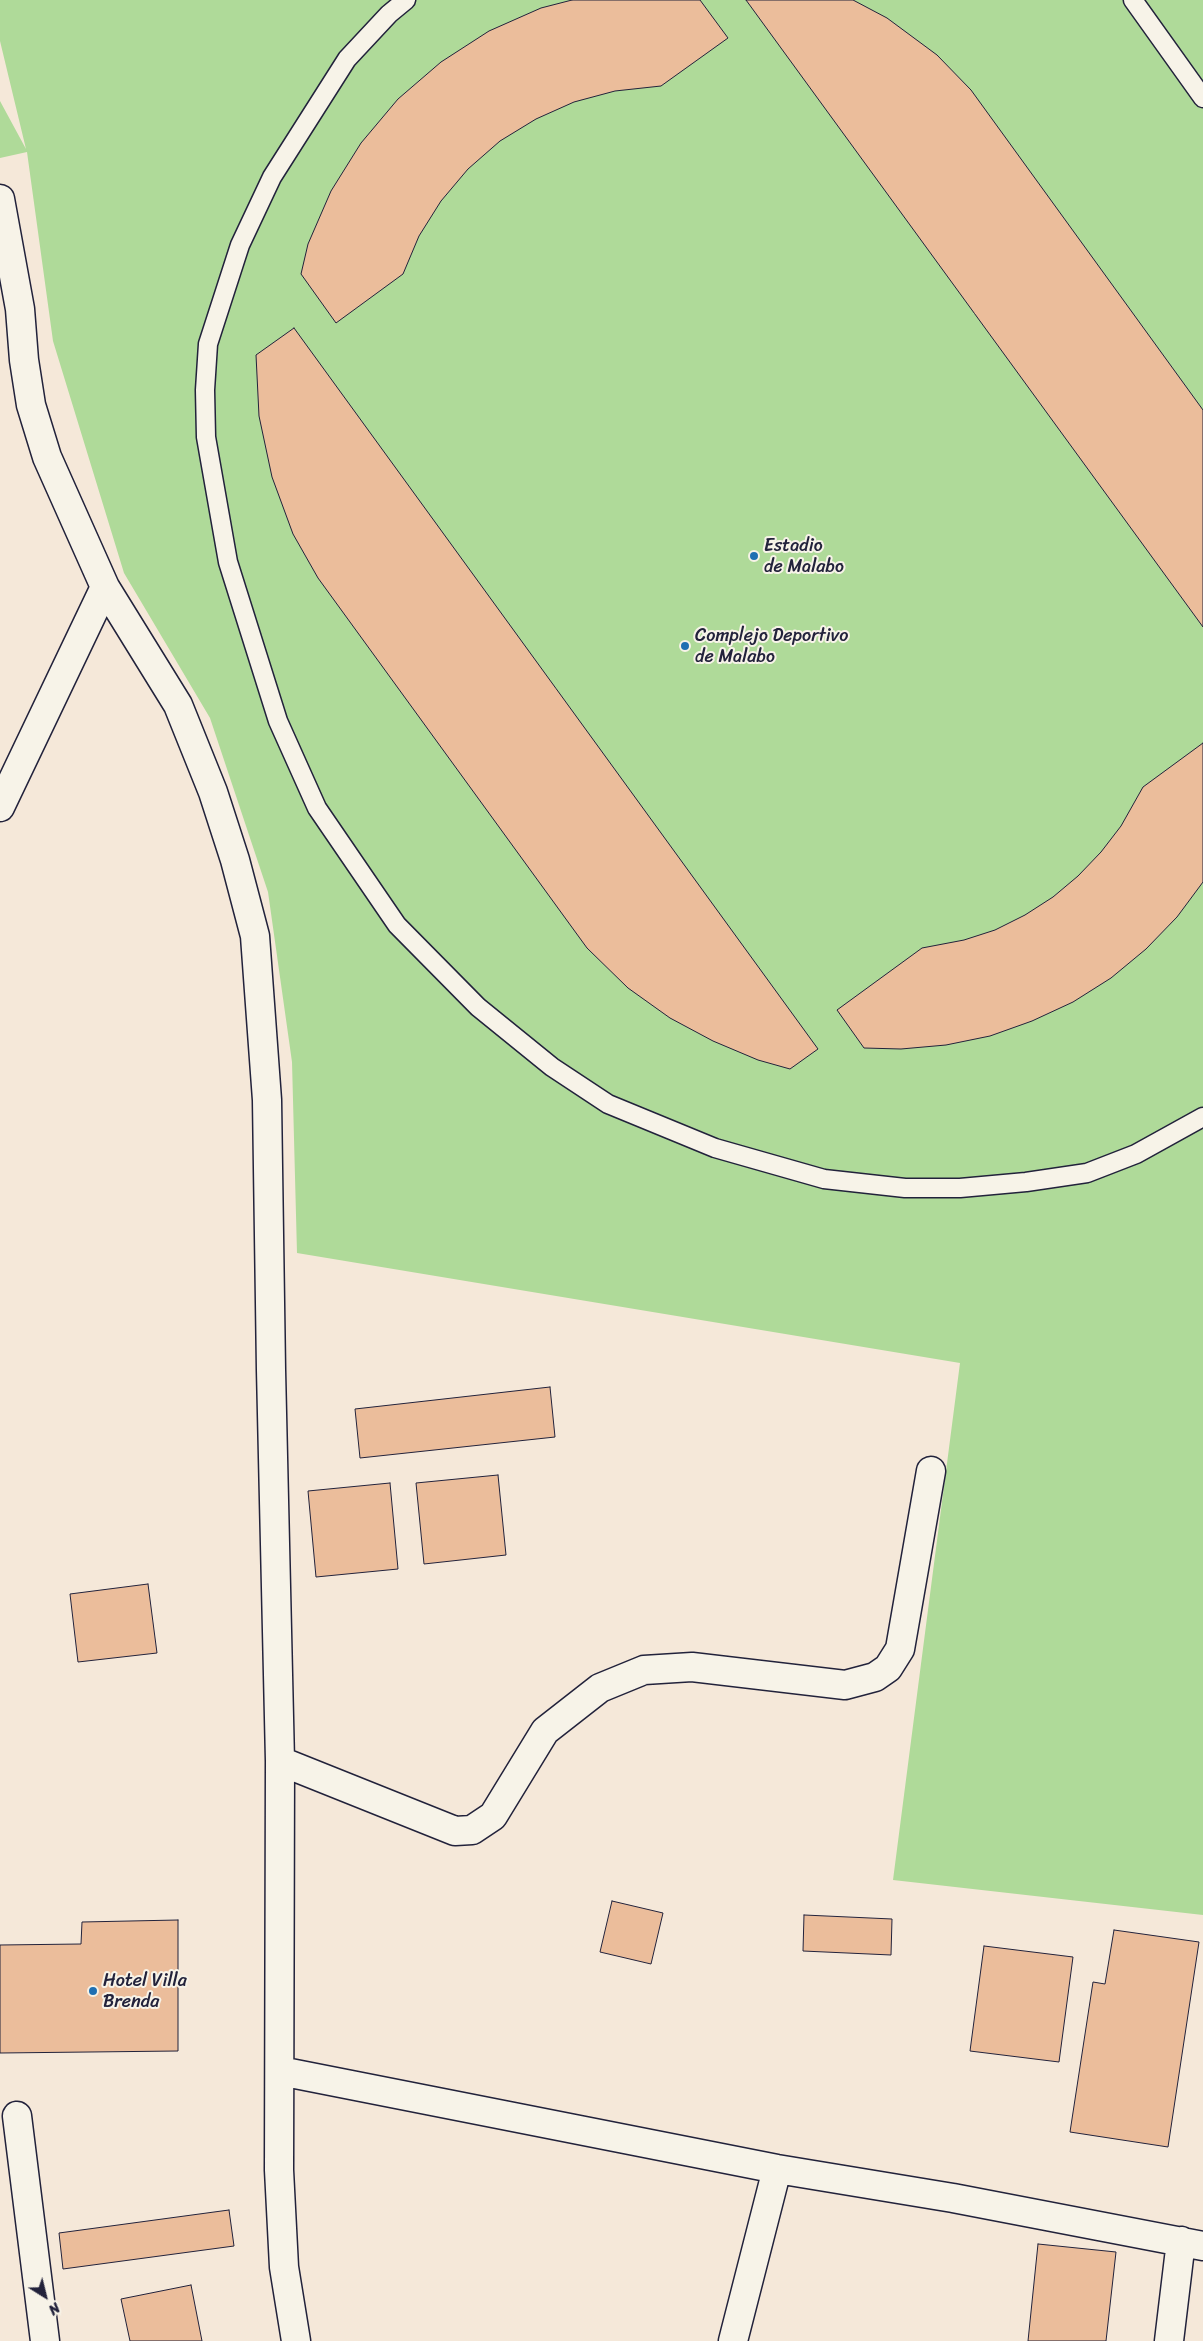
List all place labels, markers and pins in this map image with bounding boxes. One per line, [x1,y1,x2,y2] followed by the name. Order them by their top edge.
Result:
[764,535,844,578] place label: Estadio de Malabo
[748,550,760,562] marker: Estadio de Malabo
[695,625,848,668] place label: Complejo Deportivo de Malabo
[679,640,691,652] marker: Complejo Deportivo de Malabo
[103,1970,187,2012] place label: Hotel Villa Brenda
[87,1985,99,1997] marker: Hotel Villa Brenda

